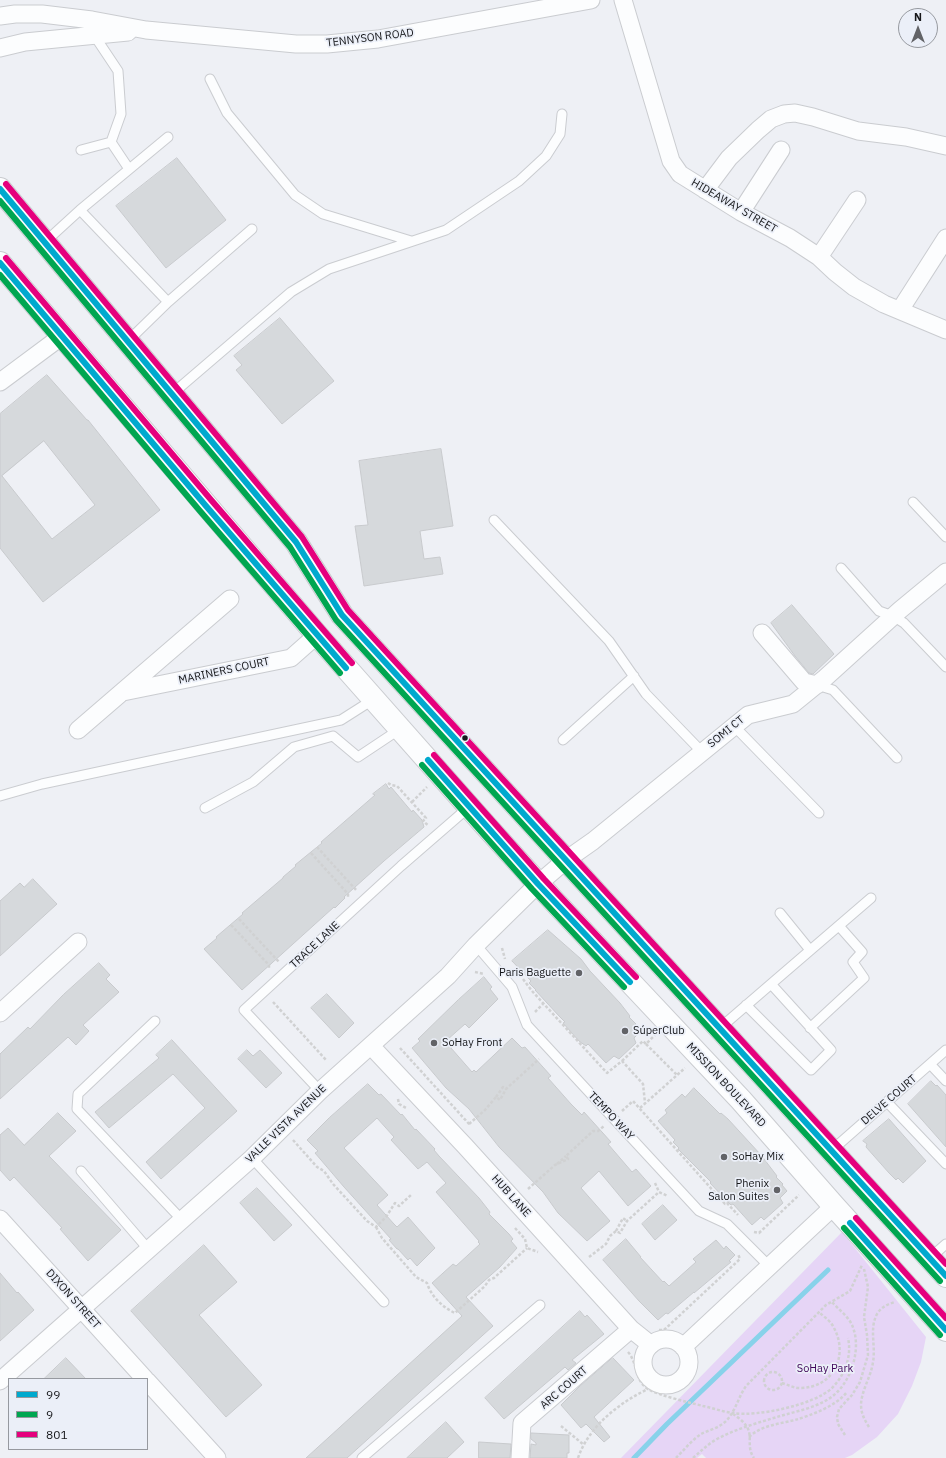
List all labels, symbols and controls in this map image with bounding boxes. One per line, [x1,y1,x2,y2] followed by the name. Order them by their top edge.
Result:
[898,8,938,48] north arrow
[914,10,922,24] text: N
[325,26,415,50] street label: TENNYSON ROAD
[689,176,779,236] street label: HIDEAWAY STREET
[177,655,271,687] street label: MARINERS COURT
[705,713,747,751] street label: SOMI CT
[460,733,470,743] unlabelled marker
[287,919,343,971] street label: TRACE LANE
[499,966,571,980] place label: Paris Baguette
[574,968,584,978] marker: Paris Baguette
[633,1024,685,1038] place label: SúperClub
[620,1026,630,1036] marker: SúperClub
[442,1036,502,1050] place label: SoHay Front
[429,1038,439,1048] marker: SoHay Front
[683,1040,769,1130] street label: MISSION BOULEVARD
[859,1072,919,1128] street label: DELVE COURT
[243,1082,329,1166] street label: VALLE VISTA AVENUE
[585,1089,637,1143] street label: TEMPO WAY
[732,1150,783,1164] place label: SoHay Mix
[719,1152,729,1162] marker: SoHay Mix
[489,1172,533,1220] street label: HUB LANE
[708,1177,769,1203] place label: Phenix Salon Suites
[772,1185,782,1195] marker: Phenix Salon Suites
[43,1267,103,1331] street label: DIXON STREET
[797,1362,853,1376] park label: SoHay Park
[538,1364,590,1412] street label: ARC COURT
[8,1378,148,1450] legend
[46,1387,60,1402] text: 99
[46,1407,53,1422] text: 9
[46,1427,68,1442] text: 801

